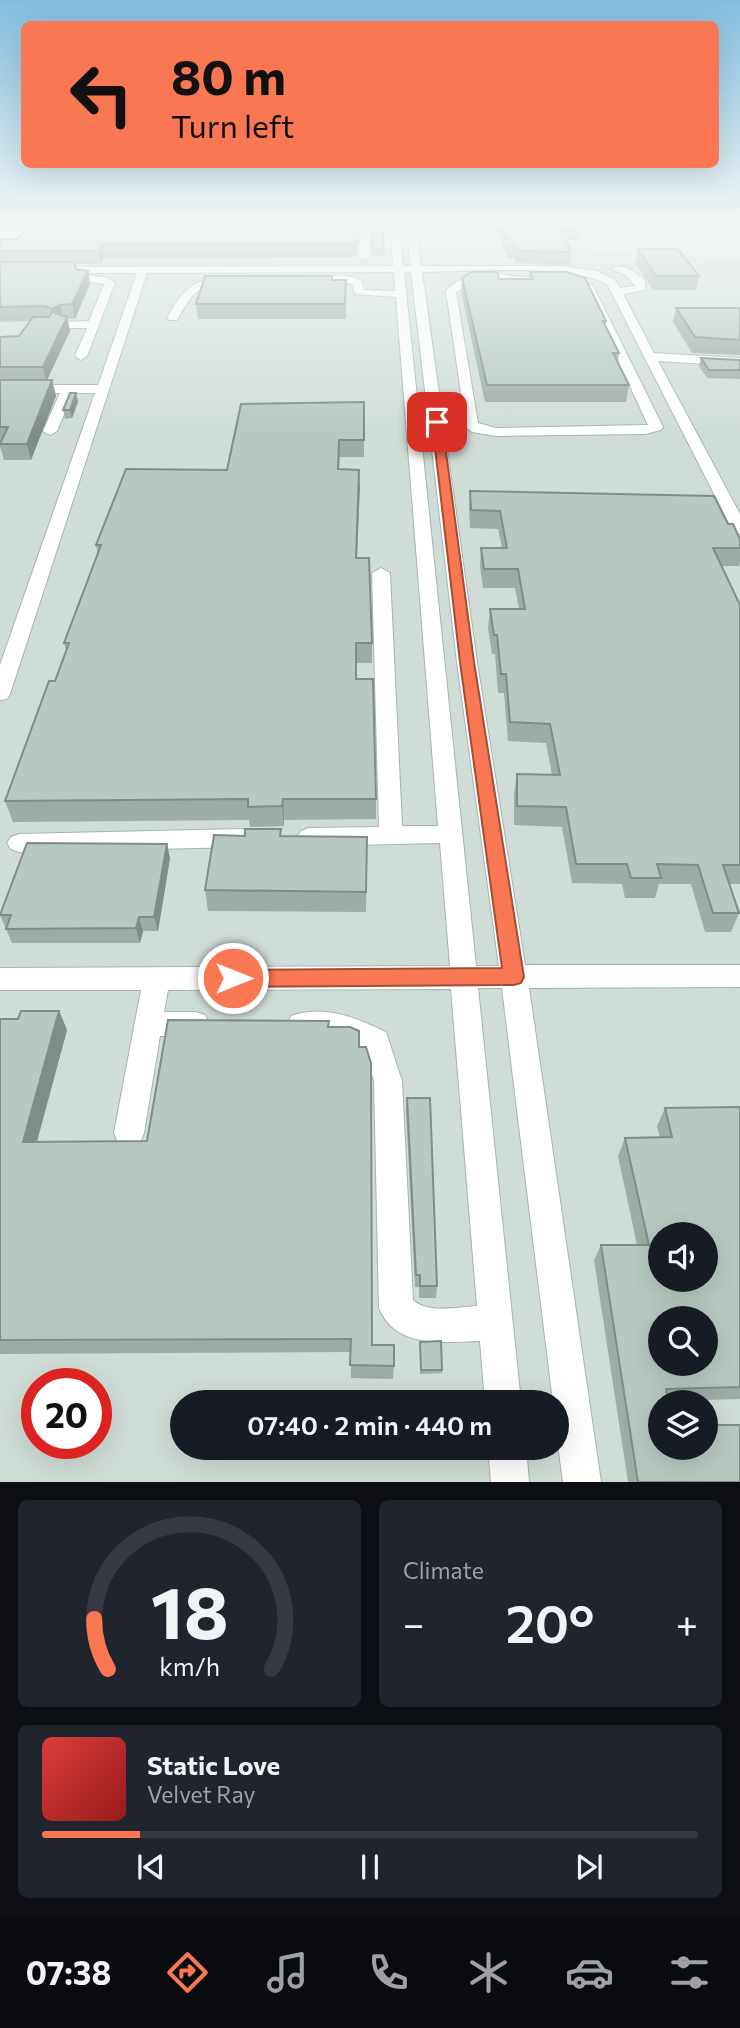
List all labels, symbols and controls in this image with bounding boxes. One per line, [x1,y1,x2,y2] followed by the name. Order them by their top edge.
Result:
[171,45,286,105] text: 80 m
[56,49,147,140] icon: left
[171,105,295,145] text: Turn left
[407,392,467,452] pin
[418,403,456,441] icon: arrive
[196,941,270,1015] position arrow
[648,1222,718,1460] map controls
[648,1222,718,1292] button: sound
[648,1306,718,1376] button: search
[21,1368,112,1459] speed limit sign: 20
[648,1390,718,1460] button: layers
[247,1409,492,1440] text: 07:40 · 2 min · 440 m
[403,1556,484,1584] text: Climate
[151,1566,228,1655] text: 18
[506,1590,595,1654] text: 20°
[403,1599,425,1646] text: −
[676,1599,698,1646] text: +
[159,1651,220,1681] text: km/h
[147,1749,280,1780] text: Static Love
[147,1780,255,1808] text: Velvet Ray
[132,1848,170,1886] icon: previous
[351,1848,389,1886] icon: pause
[570,1848,608,1886] icon: next
[163,1948,212,1997] icon: directions
[263,1948,312,1997] icon: music
[364,1948,413,1997] icon: phone
[464,1948,513,1997] icon: climate
[565,1948,614,1997] icon: car
[665,1948,714,1997] icon: filters
[26,1952,111,1992] text: 07:38

